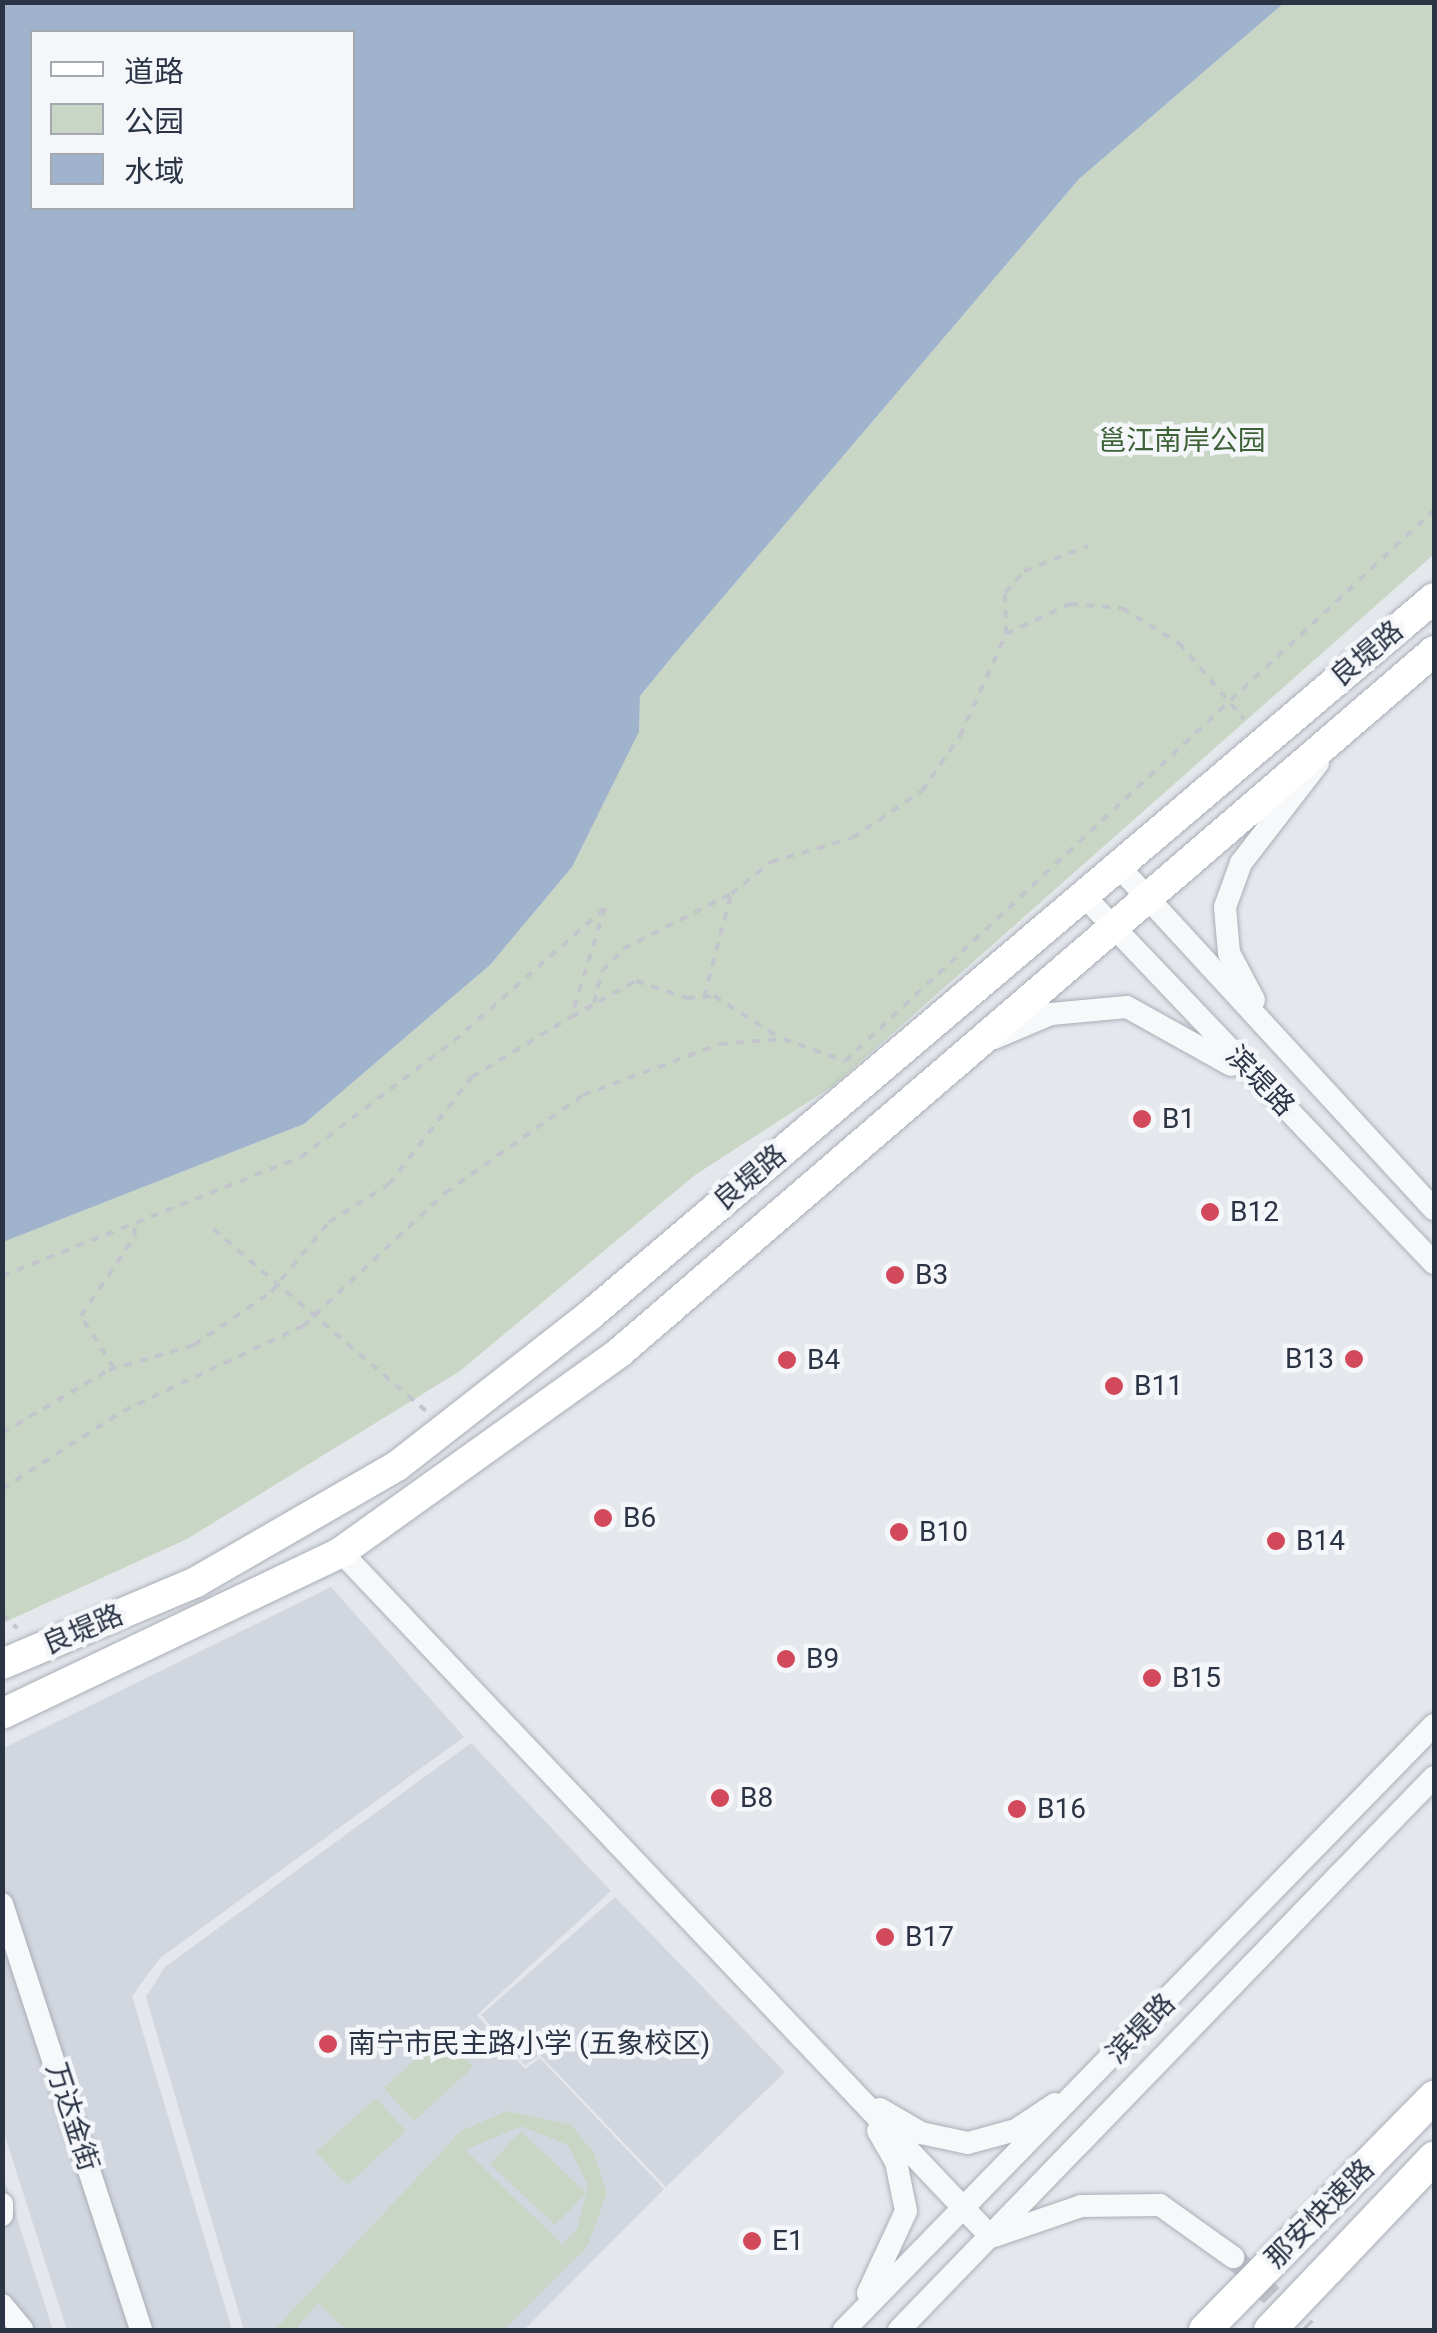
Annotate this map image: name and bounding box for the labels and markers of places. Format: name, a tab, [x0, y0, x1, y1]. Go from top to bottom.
place label: B1	[1162, 1102, 1195, 1136]
marker: B1	[1131, 1108, 1153, 1130]
place label: B12	[1230, 1195, 1279, 1229]
marker: B12	[1199, 1201, 1221, 1223]
place label: B3	[915, 1258, 948, 1292]
marker: B3	[884, 1264, 906, 1286]
place label: B13	[1285, 1342, 1334, 1376]
place label: B4	[807, 1343, 840, 1377]
marker: B13	[1343, 1348, 1365, 1370]
marker: B4	[776, 1349, 798, 1371]
place label: B11	[1134, 1369, 1183, 1403]
marker: B11	[1103, 1375, 1125, 1397]
place label: B6	[623, 1501, 656, 1535]
marker: B6	[592, 1507, 614, 1529]
place label: B10	[919, 1515, 968, 1549]
marker: B10	[888, 1521, 910, 1543]
place label: B14	[1296, 1524, 1345, 1558]
marker: B14	[1265, 1530, 1287, 1552]
place label: B9	[806, 1642, 839, 1676]
marker: B9	[775, 1648, 797, 1670]
place label: B15	[1172, 1661, 1221, 1695]
marker: B15	[1141, 1667, 1163, 1689]
place label: B8	[740, 1781, 773, 1815]
marker: B8	[709, 1787, 731, 1809]
place label: B16	[1037, 1792, 1086, 1826]
marker: B16	[1006, 1798, 1028, 1820]
place label: B17	[905, 1920, 954, 1954]
marker: B17	[874, 1926, 896, 1948]
place label: 南宁市民主路小学 (五象校区)	[348, 2027, 710, 2061]
marker: 南宁市民主路小学 (五象校区)	[317, 2033, 339, 2055]
place label: E1	[772, 2224, 804, 2258]
marker: E1	[741, 2230, 763, 2252]

